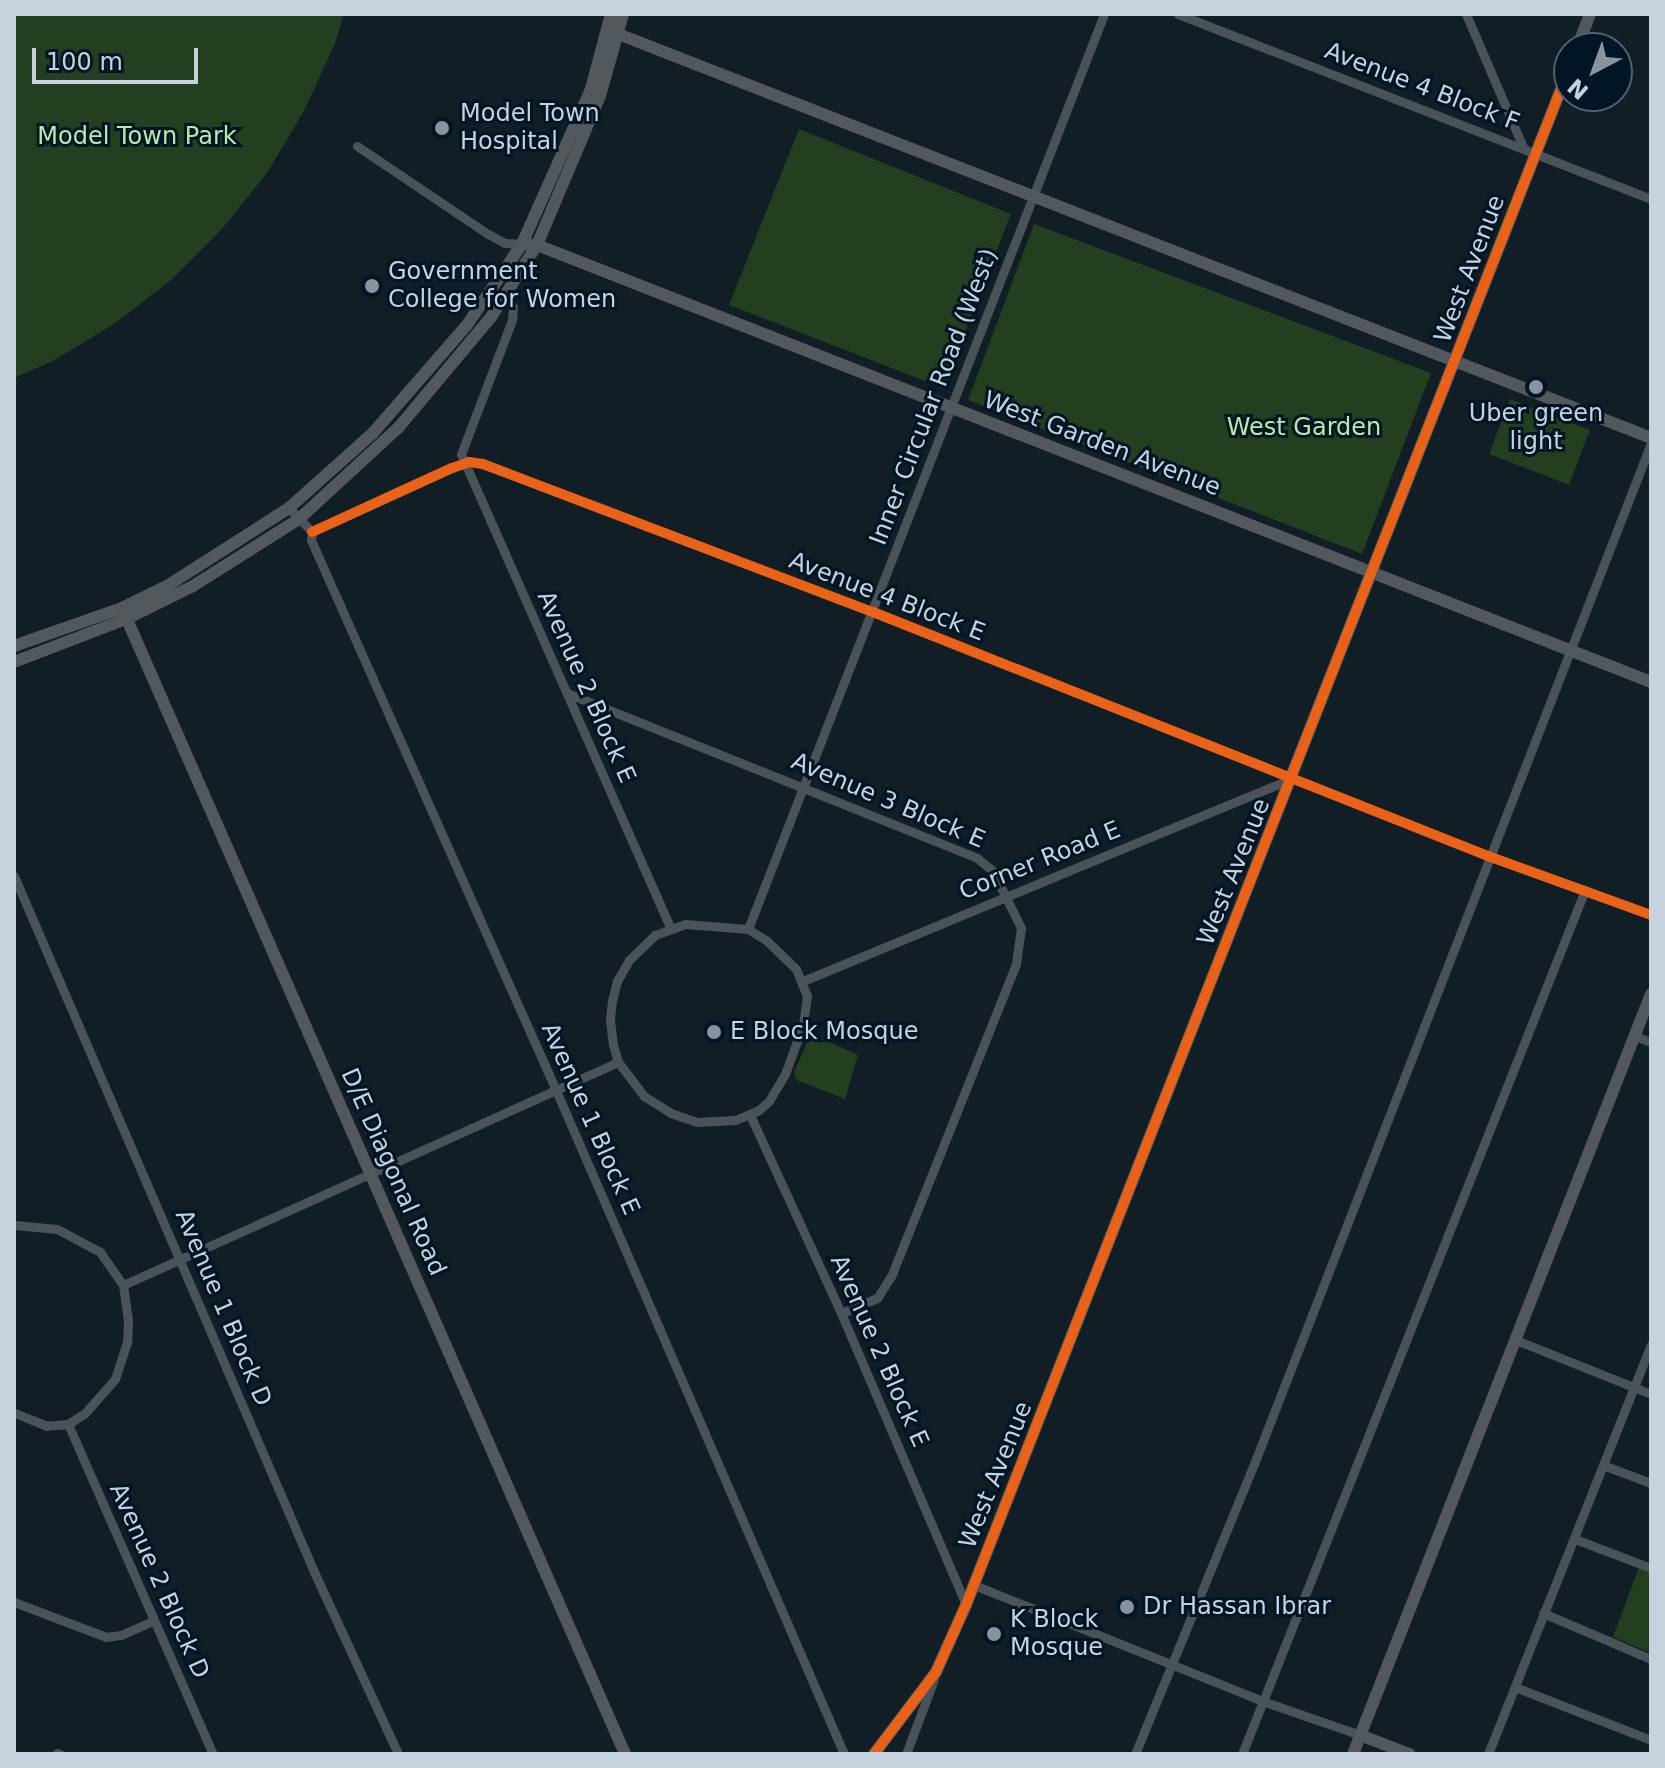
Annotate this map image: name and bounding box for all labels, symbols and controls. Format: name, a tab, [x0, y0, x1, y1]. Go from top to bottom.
scale bar	[36, 32, 202, 82]
north arrow	[1553, 32, 1633, 112]
street label: Avenue 4 Block F	[1321, 37, 1523, 137]
text: 100 m	[46, 48, 123, 76]
text: N	[1563, 74, 1593, 104]
place label: Model Town Hospital	[460, 100, 600, 156]
marker: Model Town Hospital	[431, 117, 453, 139]
park label: Model Town Park	[37, 123, 237, 151]
street label: West Avenue	[1429, 191, 1511, 347]
street label: Inner Circular Road (West)	[864, 245, 1004, 549]
place label: Government College for Women	[388, 258, 616, 314]
marker: Government College for Women	[363, 277, 381, 295]
marker: Uber green light	[1527, 378, 1545, 396]
street label: West Garden Avenue	[979, 386, 1225, 502]
place label: Uber green light	[1469, 400, 1603, 456]
park label: West Garden	[1227, 414, 1381, 442]
street label: Avenue 4 Block E	[785, 546, 989, 648]
street label: Avenue 2 Block E	[531, 586, 641, 788]
street label: Avenue 3 Block E	[787, 747, 989, 855]
street label: West Avenue	[1191, 794, 1277, 950]
street label: Corner Road E	[955, 816, 1125, 906]
street label: Avenue 1 Block E	[535, 1018, 645, 1220]
place label: E Block Mosque	[730, 1018, 918, 1046]
marker: E Block Mosque	[705, 1023, 723, 1041]
street label: D/E Diagonal Road	[334, 1064, 452, 1280]
street label: Avenue 1 Block D	[169, 1205, 277, 1411]
street label: Avenue 2 Block E	[824, 1250, 934, 1452]
street label: West Avenue	[953, 1397, 1039, 1553]
street label: Avenue 2 Block D	[103, 1479, 215, 1683]
place label: Dr Hassan Ibrar	[1143, 1593, 1331, 1621]
marker: Dr Hassan Ibrar	[1118, 1598, 1136, 1616]
place label: K Block Mosque	[1010, 1606, 1103, 1662]
marker: K Block Mosque	[985, 1625, 1003, 1643]

